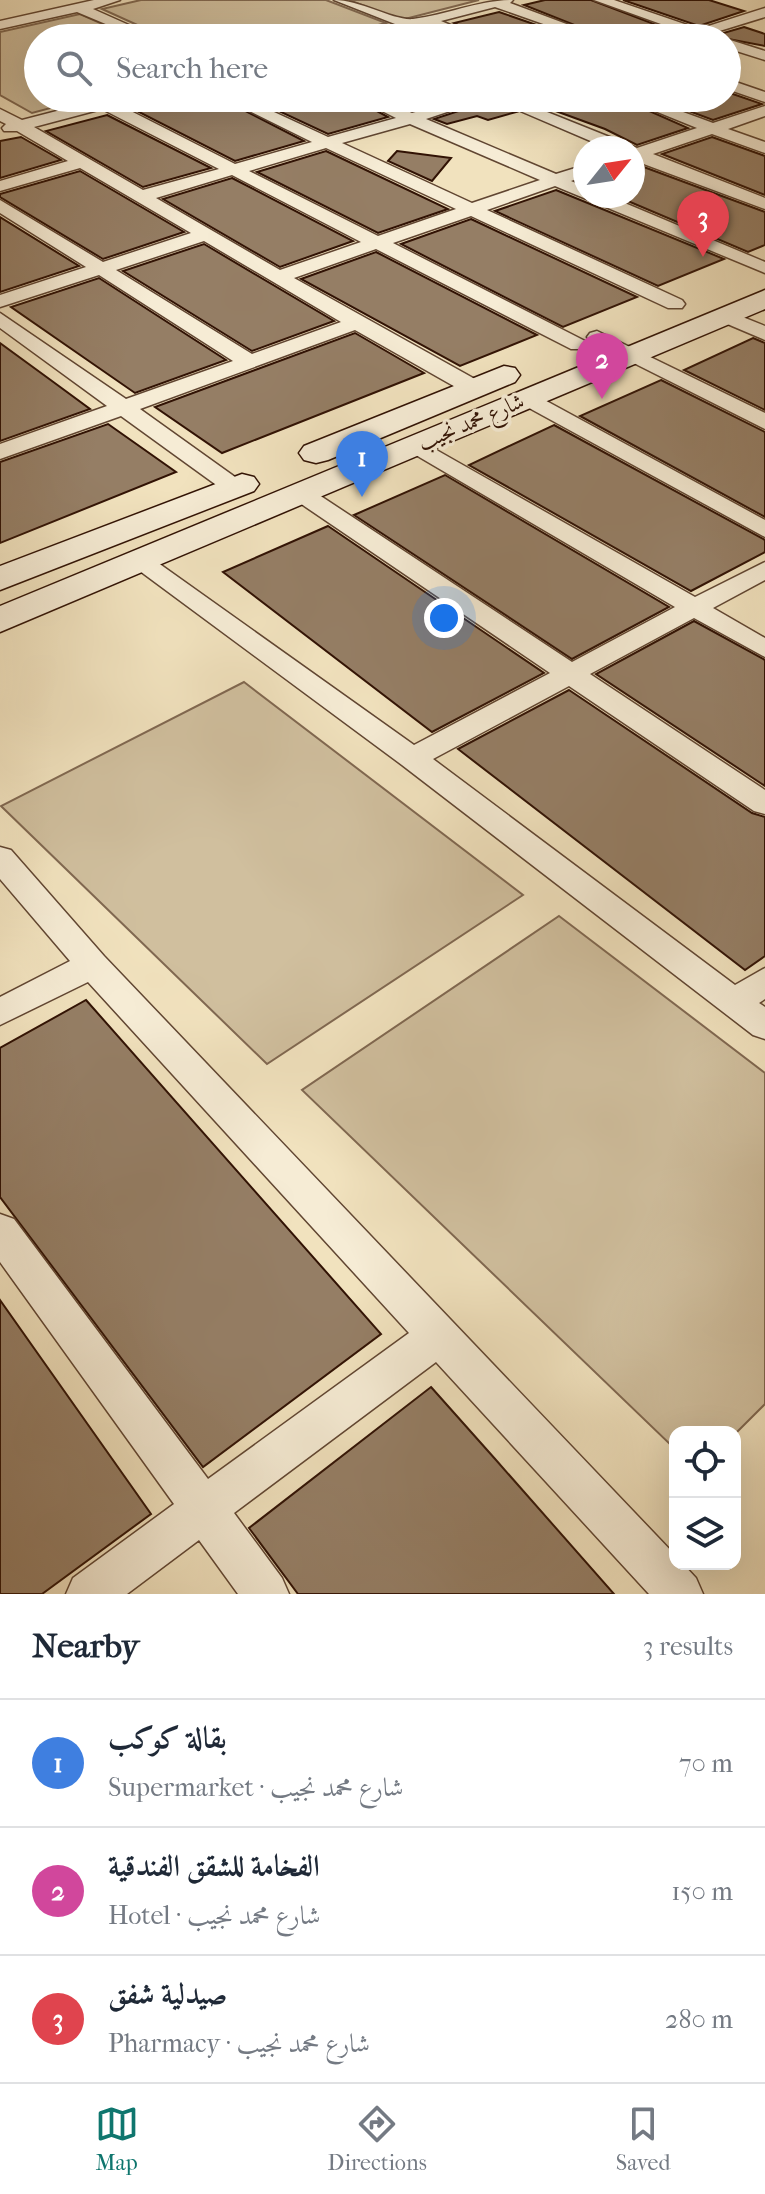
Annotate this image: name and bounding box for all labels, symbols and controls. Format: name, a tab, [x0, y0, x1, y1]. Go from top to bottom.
search box	[24, 24, 741, 112]
icon: search	[52, 46, 96, 90]
text: Search here	[116, 51, 268, 86]
north arrow	[573, 136, 645, 208]
pin: 3	[677, 191, 729, 257]
pin: 2	[576, 333, 628, 399]
street label: شارع محمد نجيب	[414, 388, 530, 461]
pin: 1	[336, 431, 388, 497]
your location	[424, 598, 464, 638]
map controls	[669, 1426, 741, 1570]
button: locate	[669, 1426, 741, 1498]
button: layers	[669, 1498, 741, 1570]
text: Nearby	[32, 1626, 139, 1666]
text: 3 results	[643, 1631, 733, 1662]
text: بقالة كوكب	[108, 1721, 227, 1756]
text: 1	[53, 1748, 63, 1779]
text: 70 m	[679, 1748, 733, 1779]
text: Supermarket · شارع محمد نجيب	[108, 1772, 404, 1803]
text: الفخامة للشقق الفندقية	[108, 1849, 320, 1884]
text: 2	[51, 1876, 65, 1907]
text: 150 m	[671, 1876, 733, 1907]
text: Hotel · شارع محمد نجيب	[108, 1900, 320, 1931]
text: صيدلية شفق	[108, 1977, 227, 2012]
text: 3	[53, 2004, 63, 2035]
text: 280 m	[665, 2004, 733, 2035]
text: Pharmacy · شارع محمد نجيب	[108, 2028, 370, 2059]
tab: Map	[95, 2102, 139, 2176]
tab: Directions	[328, 2102, 427, 2176]
tab: Saved	[616, 2102, 670, 2176]

